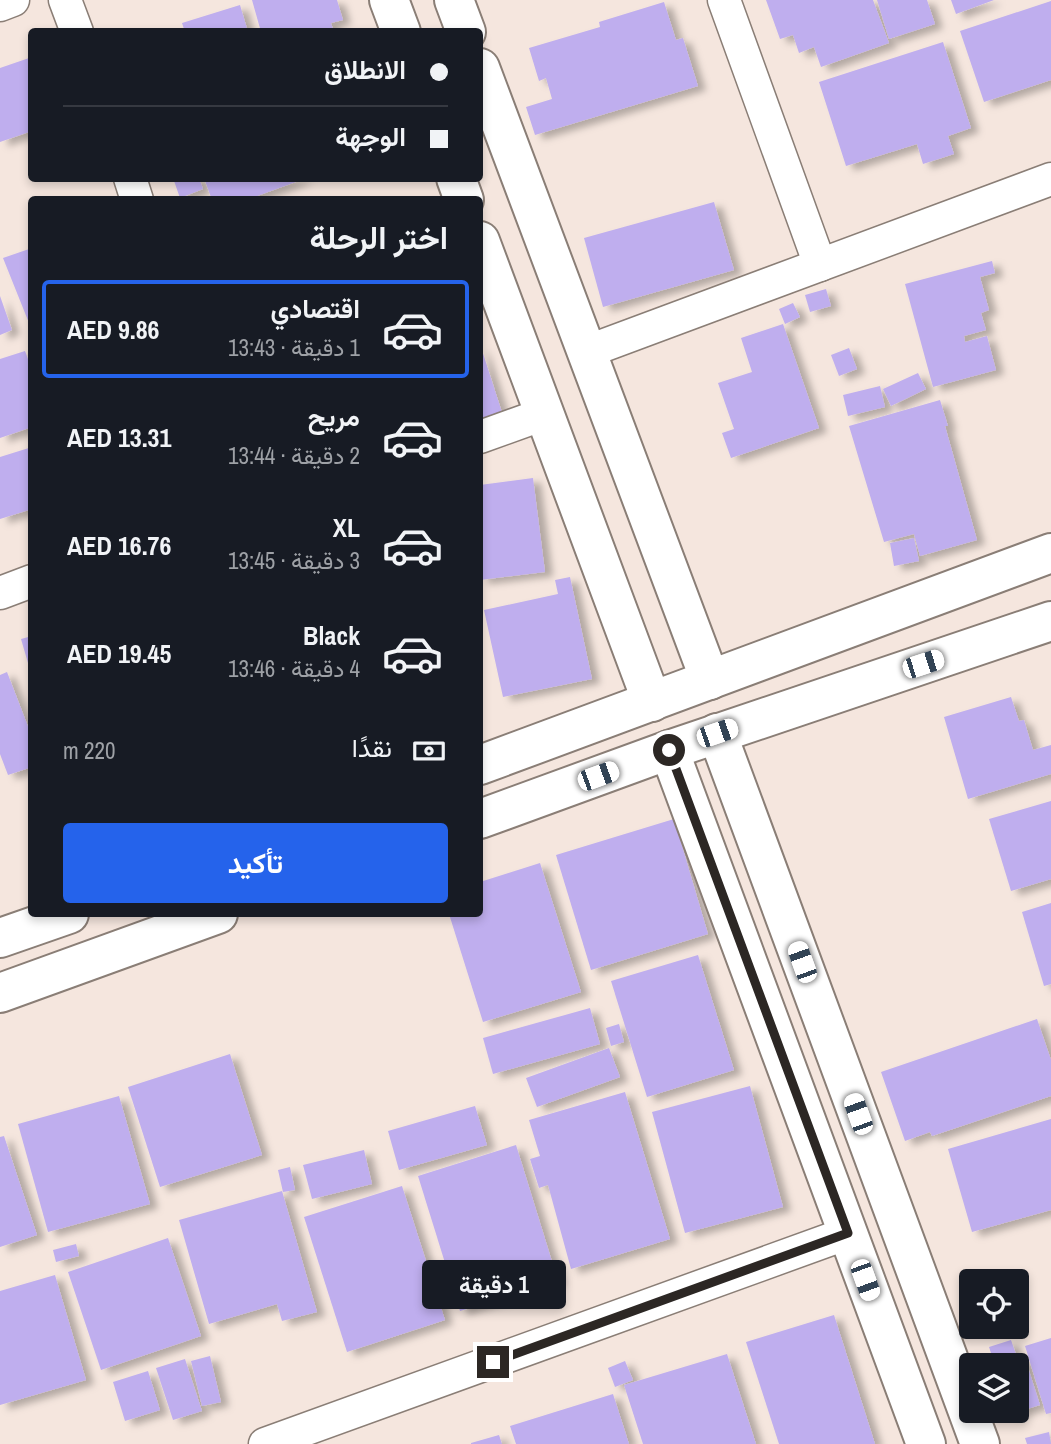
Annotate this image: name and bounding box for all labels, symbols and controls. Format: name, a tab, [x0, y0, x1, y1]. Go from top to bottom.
text: الانطلاق	[324, 52, 406, 87]
text: الوجهة	[335, 119, 406, 154]
text: اختر الرحلة	[309, 216, 448, 259]
text: اقتصادي	[271, 291, 360, 326]
icon: car	[381, 298, 444, 361]
text: AED 9.86	[67, 312, 159, 347]
text: 1 دقيقة · 13:43	[228, 332, 360, 363]
text: مريح	[308, 399, 360, 434]
icon: car	[381, 406, 444, 469]
text: AED 13.31	[67, 420, 171, 455]
text: 2 دقيقة · 13:44	[228, 440, 360, 471]
text: XL	[333, 510, 360, 545]
icon: car	[381, 514, 444, 577]
text: AED 16.76	[67, 528, 171, 563]
text: 3 دقيقة · 13:45	[228, 545, 360, 576]
text: Black	[303, 618, 360, 653]
icon: car	[381, 622, 444, 685]
text: AED 19.45	[67, 636, 171, 671]
car	[900, 648, 947, 680]
text: 4 دقيقة · 13:46	[228, 653, 360, 684]
car	[694, 716, 741, 750]
text: نقدًا	[352, 730, 392, 765]
icon: cash	[410, 732, 448, 770]
route start	[653, 734, 685, 766]
text: 220 m	[63, 735, 115, 766]
car	[575, 759, 622, 793]
button: تأكيد	[63, 823, 448, 903]
car	[785, 939, 820, 985]
car	[841, 1091, 876, 1137]
car	[848, 1257, 883, 1303]
callout: 1 دقيقة	[421, 1260, 565, 1310]
text: 1 دقيقة	[459, 1269, 529, 1300]
map controls	[959, 1269, 1029, 1423]
button: locate	[959, 1269, 1029, 1339]
route end	[477, 1346, 509, 1378]
button: layers	[959, 1353, 1029, 1423]

